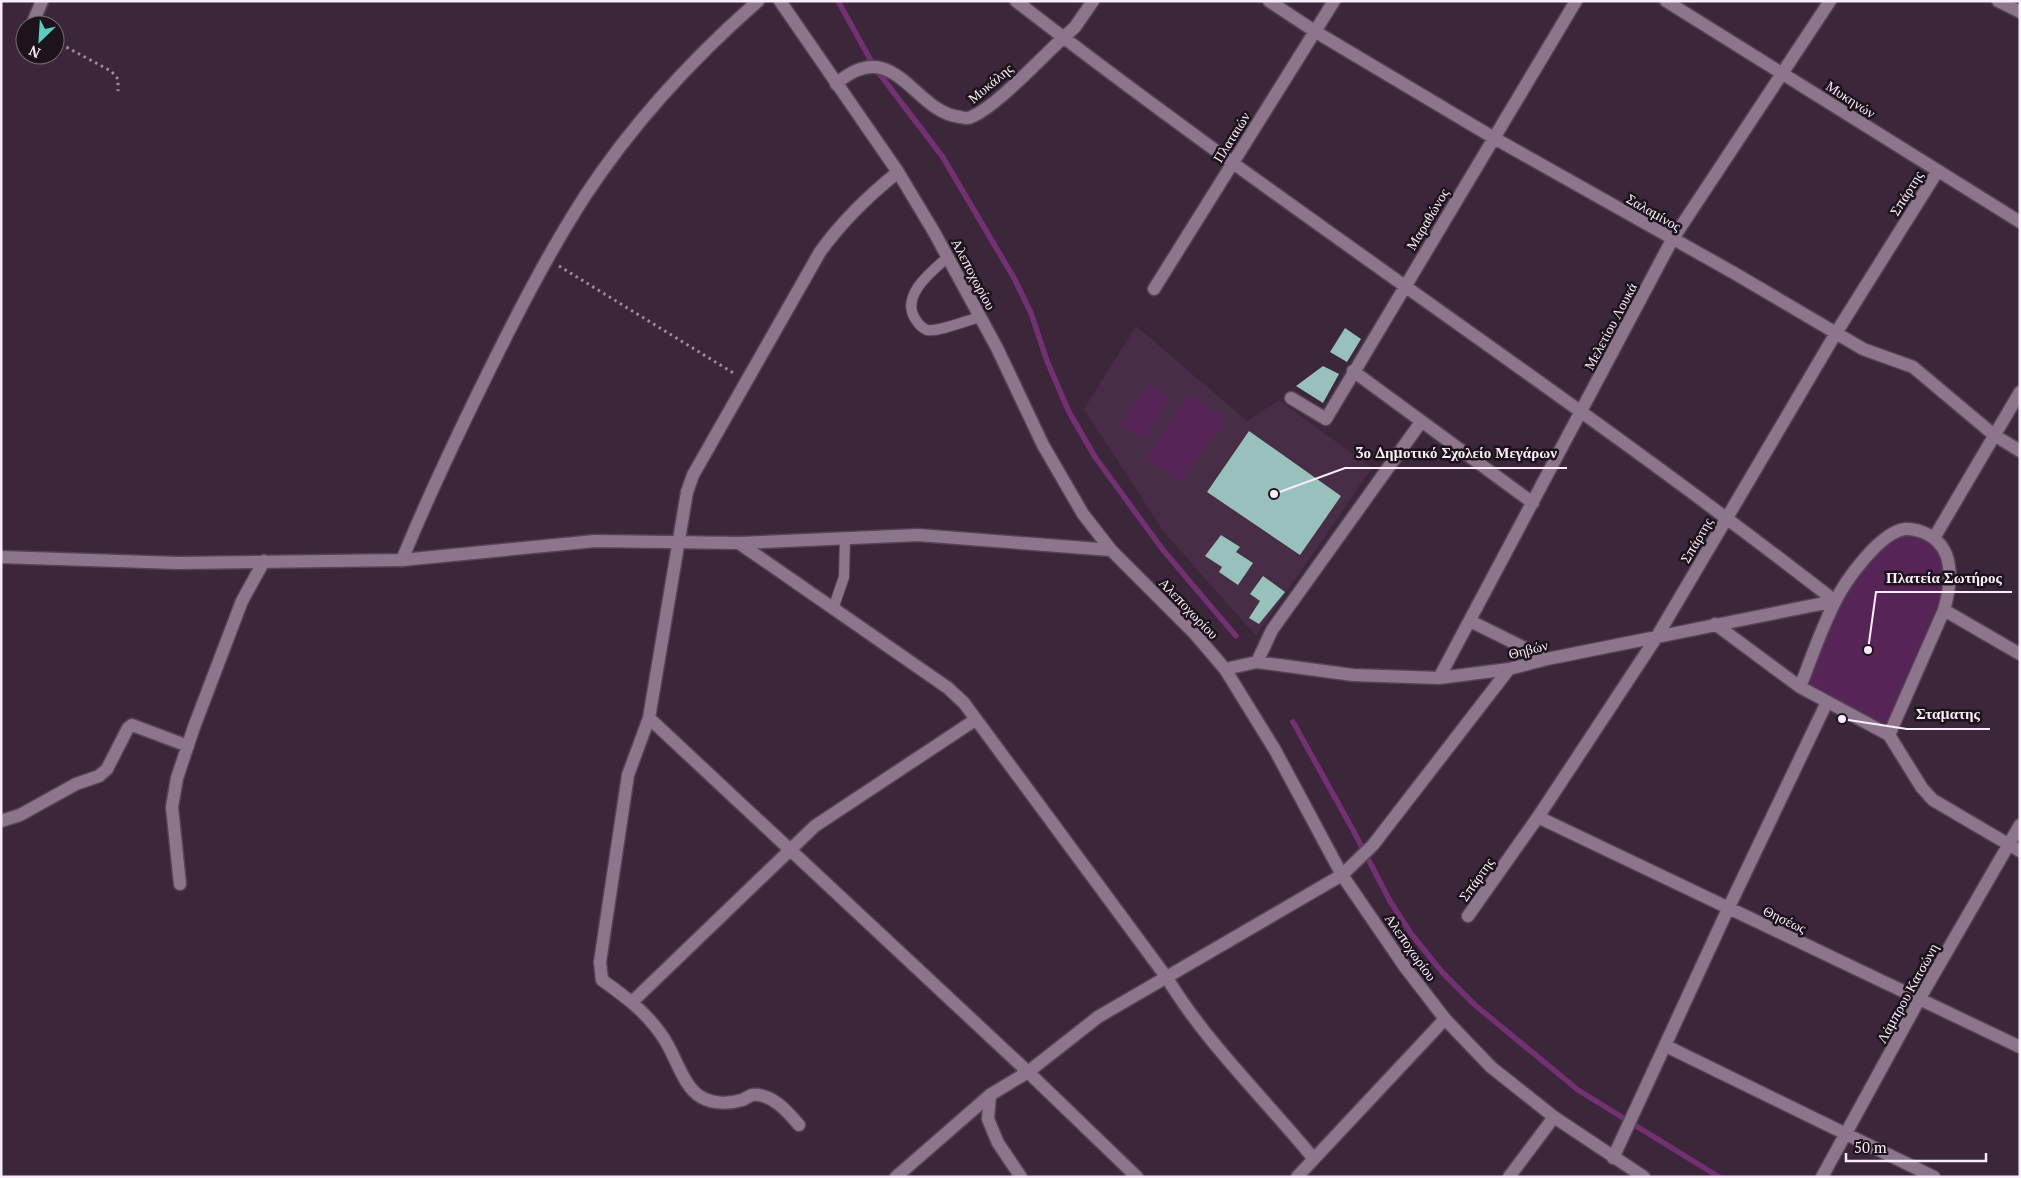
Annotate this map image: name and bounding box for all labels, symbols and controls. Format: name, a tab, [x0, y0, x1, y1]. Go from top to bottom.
north arrow	[15, 15, 65, 65]
text: N	[25, 41, 43, 63]
street label: Μυκάλης	[964, 58, 1017, 107]
street label: Μυκηνών	[1822, 76, 1880, 122]
street label: Πλαταιών	[1208, 108, 1254, 166]
street label: Σπάρτης	[1885, 167, 1927, 219]
street label: Μαραθώνος	[1401, 184, 1453, 253]
street label: Σαλαμίνος	[1623, 189, 1685, 236]
street label: Αλεποχωρίου	[947, 235, 1001, 313]
street label: Μελετίου Λουκά	[1579, 279, 1641, 373]
callout: 3ο Δημοτικό Σχολείο Μεγάρων	[1345, 438, 1567, 468]
text: 3ο Δημοτικό Σχολείο Μεγάρων	[1355, 442, 1557, 462]
street label: Σπάρτης	[1675, 513, 1717, 566]
callout: Πλατεία Σωτήρος	[1876, 562, 2012, 592]
text: Πλατεία Σωτήρος	[1886, 567, 2003, 587]
street label: Αλεποχωρίου	[1155, 573, 1223, 643]
street label: Θηβών	[1506, 635, 1550, 663]
callout: Σταματης	[1907, 699, 1990, 729]
text: Σταματης	[1916, 703, 1981, 723]
street label: Σπάρτης	[1454, 853, 1498, 905]
street label: Θησέως	[1760, 901, 1810, 937]
street label: Αλεποχωρίου	[1381, 910, 1441, 985]
street label: Λάμπρου Κατσώνη	[1872, 940, 1942, 1046]
scale bar	[1846, 1130, 1986, 1162]
text: 50 m	[1854, 1137, 1887, 1157]

